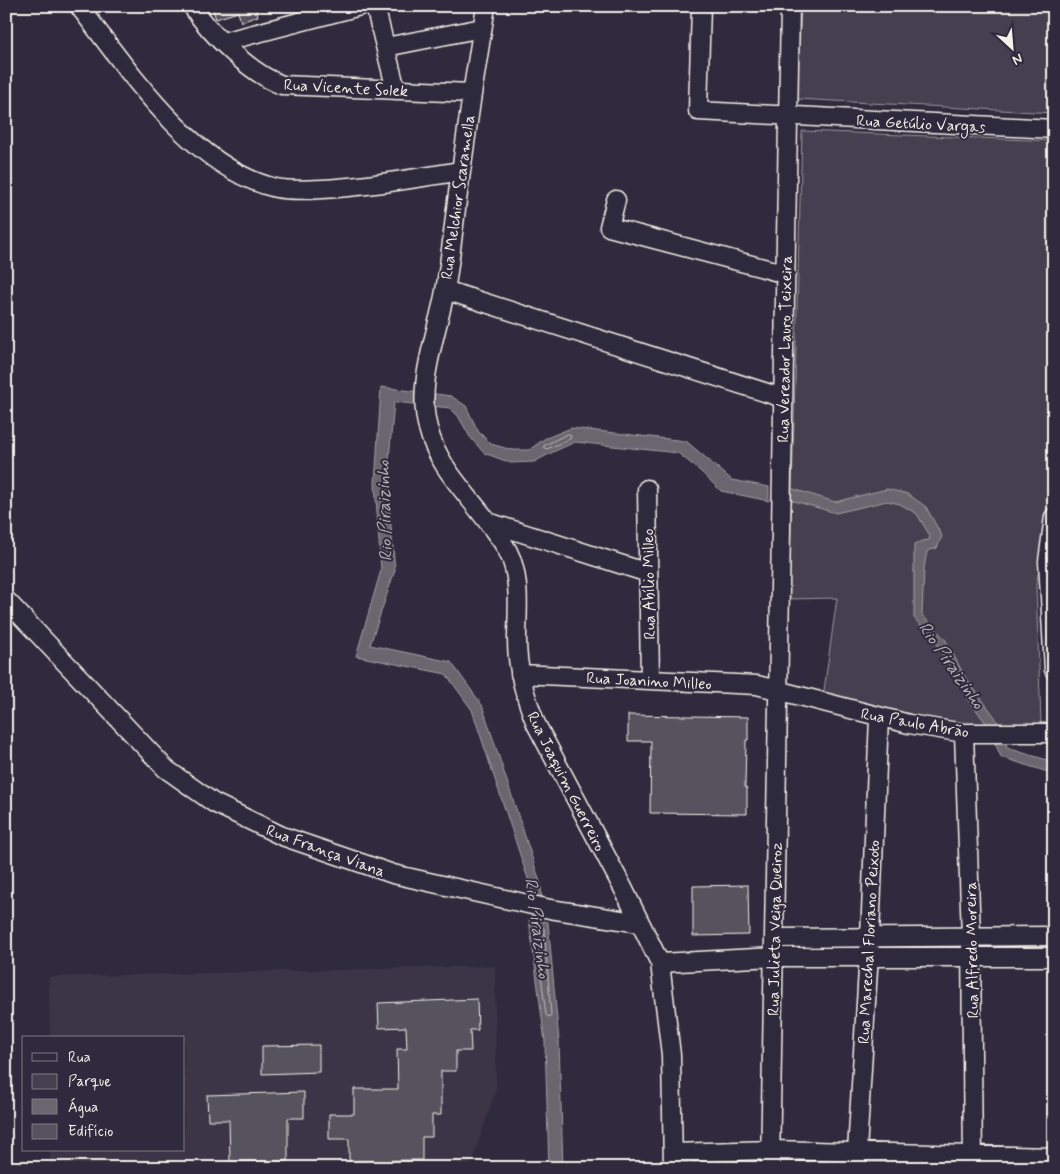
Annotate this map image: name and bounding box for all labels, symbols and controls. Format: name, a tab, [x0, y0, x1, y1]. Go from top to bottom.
north arrow	[988, 22, 1038, 72]
text: N	[1009, 49, 1025, 69]
street label: Rua Vicente Solek	[283, 75, 409, 102]
street label: Rua Getúlio Vargas	[856, 111, 986, 139]
street label: Rua Melchior Scaramella	[437, 113, 480, 281]
street label: Rua Vereador Lauro Teixeira	[773, 255, 798, 443]
water label: Rio Piraizinho	[371, 460, 399, 562]
street label: Rua Abílio Milleo	[638, 528, 661, 640]
water label: Rio Piraizinho	[912, 617, 990, 714]
street label: Rua Joanino Milleo	[586, 668, 712, 695]
street label: Rua Paulo Abrão	[859, 704, 971, 743]
street label: Rua Joaquim Guerreiro	[521, 708, 610, 855]
street label: Rua França Viana	[263, 820, 388, 883]
street label: Rua Marechal Floriano Peixoto	[854, 839, 885, 1045]
street label: Rua Julieta Veiga Queiroz	[763, 842, 788, 1016]
water label: Rio Piraizinho	[518, 876, 556, 980]
street label: Rua Alfredo Moreira	[961, 881, 984, 1019]
legend	[22, 1036, 185, 1152]
text: Rua	[68, 1048, 91, 1068]
text: Parque	[68, 1072, 111, 1092]
text: Água	[68, 1097, 98, 1118]
text: Edifício	[68, 1122, 113, 1142]

